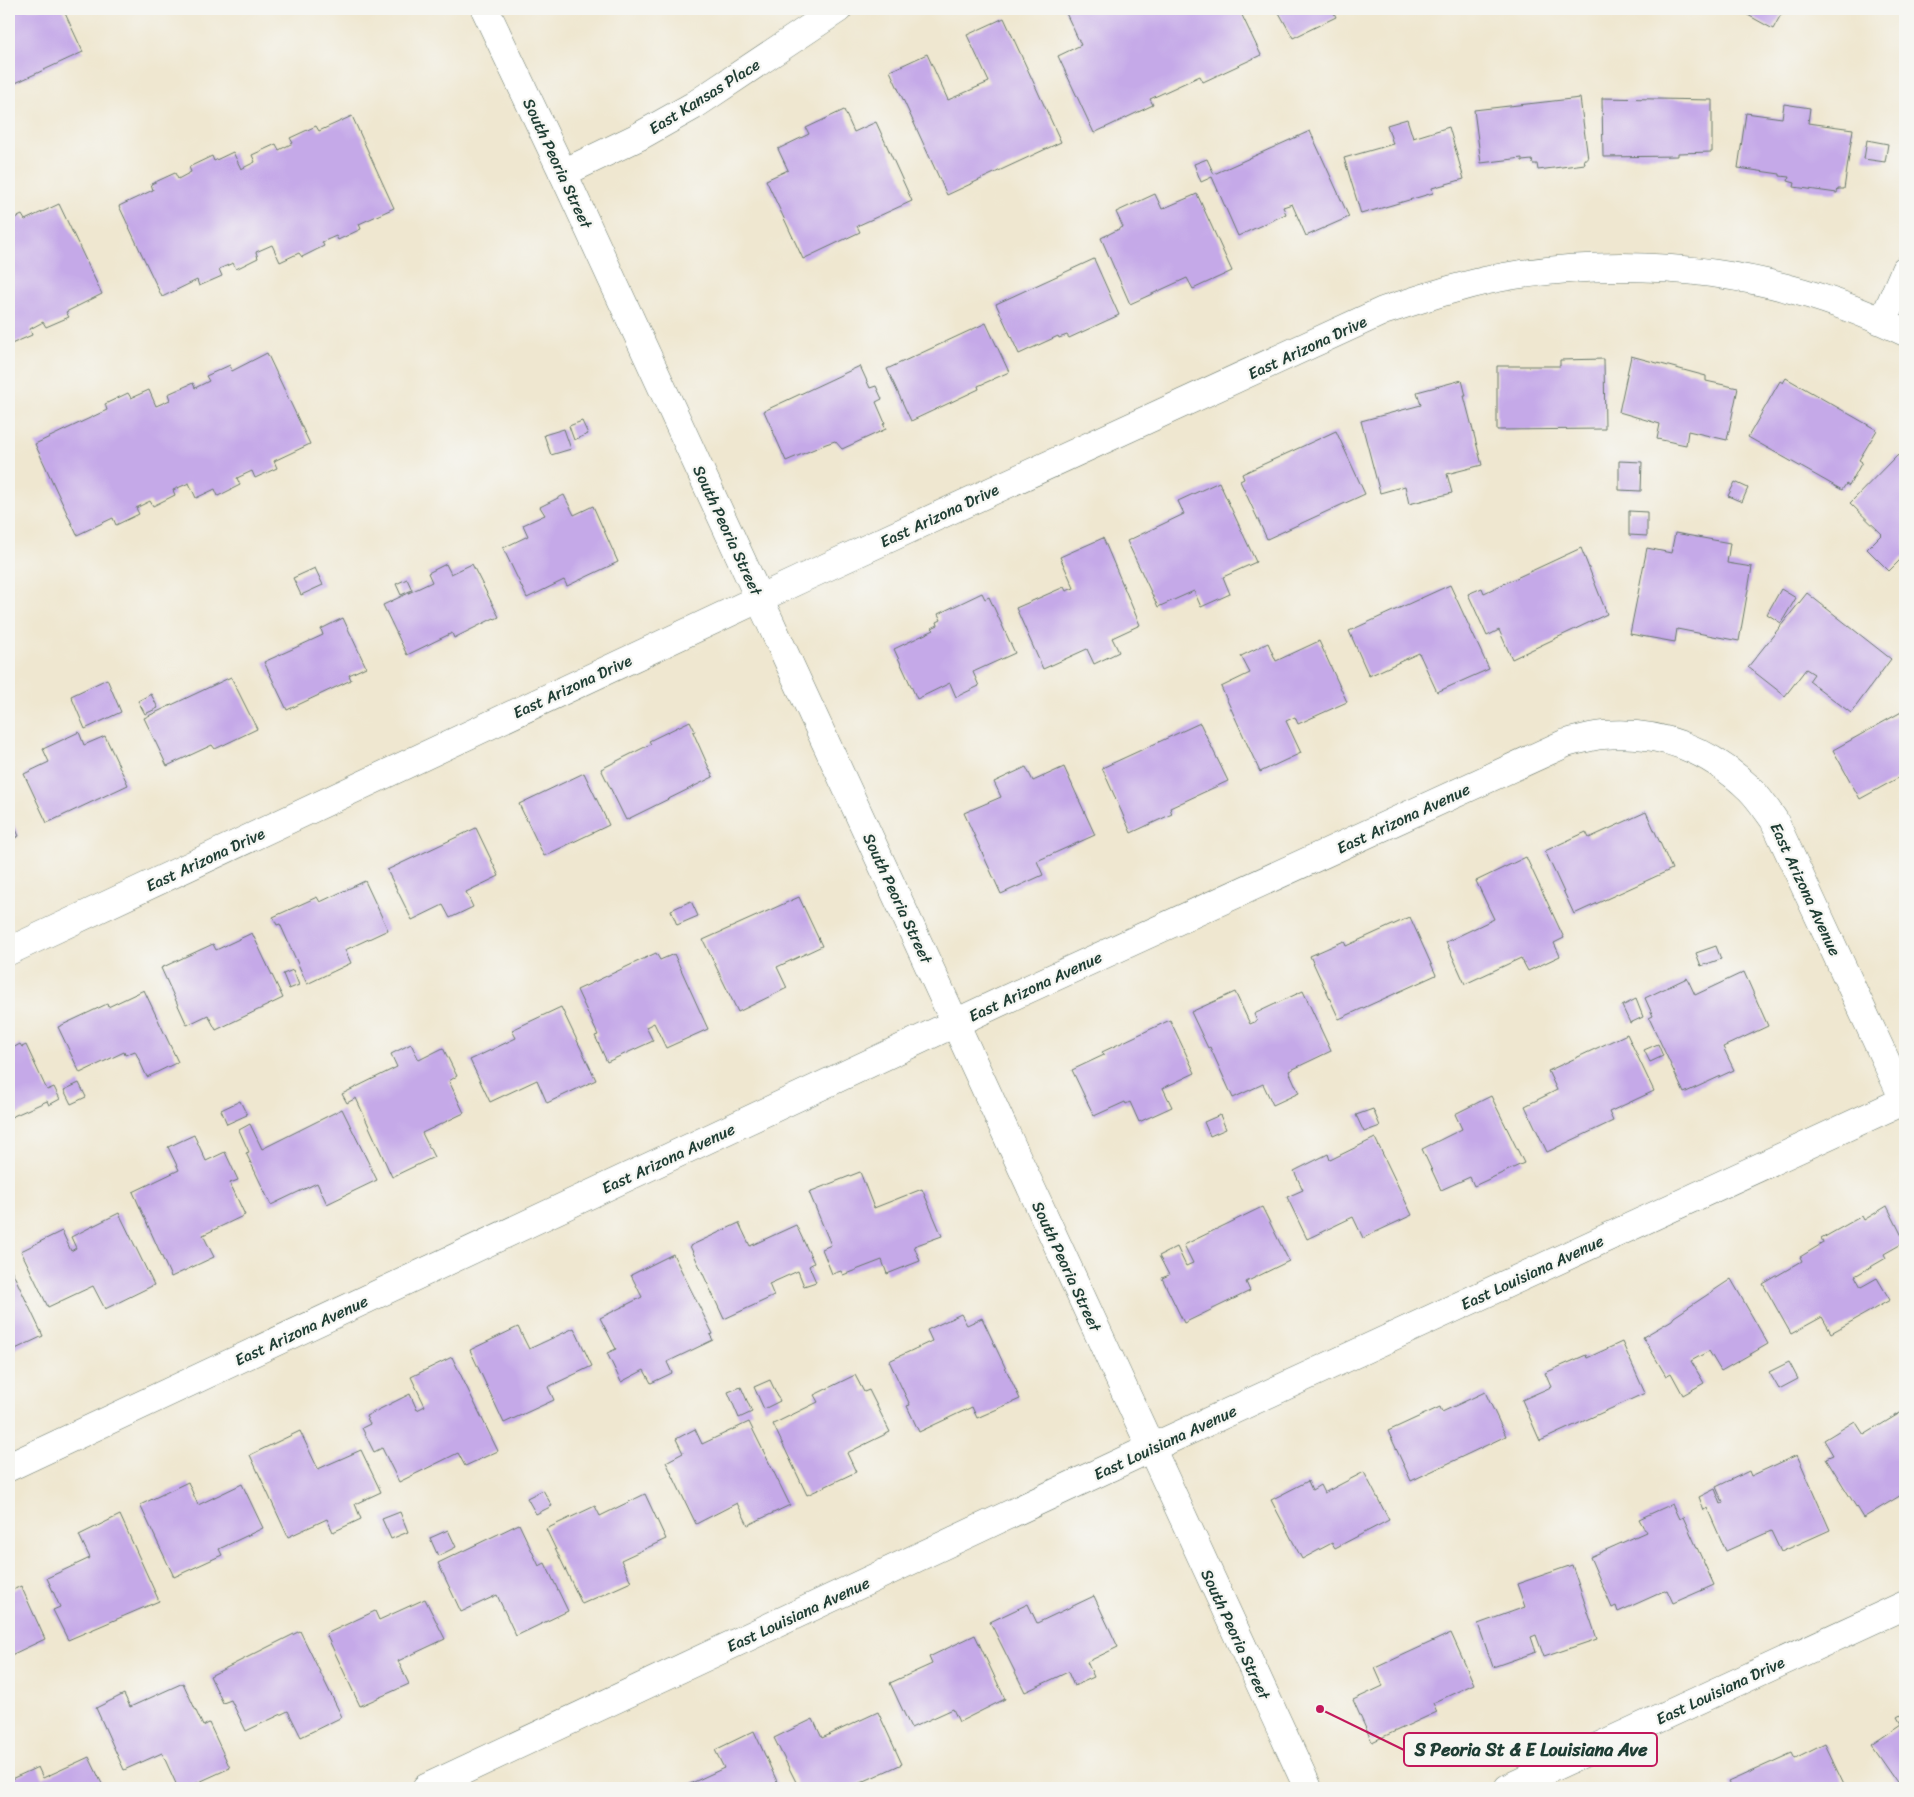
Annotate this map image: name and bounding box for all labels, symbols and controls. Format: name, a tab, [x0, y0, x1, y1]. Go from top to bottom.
street label: East Kansas Place	[643, 50, 766, 142]
street label: South Peoria Street	[515, 93, 601, 234]
street label: East Arizona Drive	[1243, 307, 1372, 388]
street label: South Peoria Street	[685, 460, 771, 601]
street label: East Arizona Drive	[875, 475, 1004, 556]
street label: East Arizona Drive	[508, 646, 637, 727]
street label: East Arizona Avenue	[1331, 775, 1475, 862]
street label: East Arizona Avenue	[1762, 817, 1849, 961]
street label: East Arizona Drive	[141, 819, 270, 900]
street label: South Peoria Street	[855, 828, 941, 969]
street label: East Arizona Avenue	[963, 943, 1107, 1030]
street label: East Arizona Avenue	[596, 1115, 740, 1202]
street label: South Peoria Street	[1024, 1196, 1110, 1337]
street label: East Louisiana Avenue	[1456, 1226, 1609, 1318]
street label: East Arizona Avenue	[229, 1287, 373, 1374]
street label: East Louisiana Avenue	[1089, 1396, 1242, 1488]
street label: South Peoria Street	[1193, 1564, 1279, 1705]
street label: East Louisiana Avenue	[722, 1568, 875, 1660]
street label: East Louisiana Drive	[1651, 1648, 1790, 1733]
callout: S Peoria St & E Louisiana Ave	[1404, 1733, 1657, 1766]
text: S Peoria St & E Louisiana Ave	[1414, 1734, 1648, 1766]

